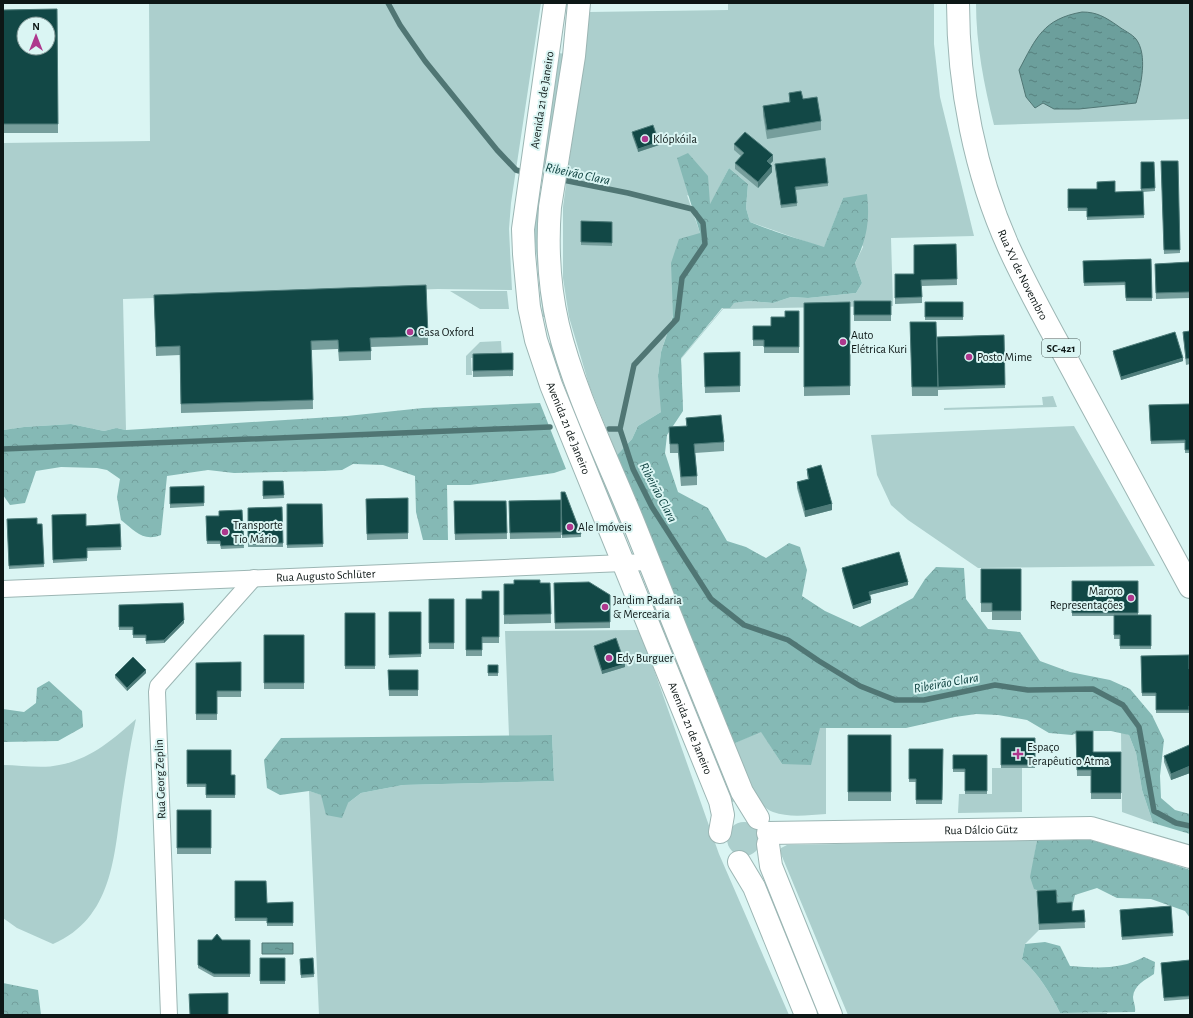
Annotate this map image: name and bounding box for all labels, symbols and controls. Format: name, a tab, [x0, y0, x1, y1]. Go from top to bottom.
north arrow	[16, 16, 56, 56]
text: N	[32, 21, 40, 32]
street label: Avenida 21 de Janeiro	[528, 50, 556, 150]
place label: Klópkóila	[653, 133, 698, 145]
marker: Klópkóila	[640, 134, 650, 144]
water label: Ribeirão Clara	[544, 161, 611, 188]
street label: Rua XV de Novembro	[996, 228, 1050, 322]
place label: Casa Oxford	[418, 326, 474, 338]
marker: Casa Oxford	[405, 327, 415, 337]
place label: Auto Elétrica Kuri	[851, 329, 907, 355]
marker: Auto Elétrica Kuri	[838, 337, 848, 347]
road number: SC-421	[1042, 339, 1080, 357]
place label: Posto Mime	[977, 351, 1032, 363]
marker: Posto Mime	[964, 352, 974, 362]
street label: Avenida 21 de Janeiro	[544, 380, 593, 476]
water label: Ribeirão Clara	[637, 461, 679, 525]
place label: Transporte Tio Mário	[233, 519, 283, 545]
place label: Ale Imóveis	[578, 521, 632, 533]
marker: Ale Imóveis	[565, 522, 575, 532]
marker: Transporte Tio Mário	[220, 527, 230, 537]
street label: Rua Augusto Schlüter	[276, 567, 376, 584]
place label: Maroro Representações	[1050, 585, 1123, 611]
marker: Maroro Representações	[1126, 593, 1136, 603]
place label: Jardim Padaria & Mercearia	[613, 594, 682, 620]
marker: Jardim Padaria & Mercearia	[600, 602, 610, 612]
place label: Edy Burguer	[617, 652, 674, 665]
marker: Edy Burguer	[604, 653, 614, 663]
water label: Ribeirão Clara	[913, 671, 980, 696]
street label: Avenida 21 de Janeiro	[666, 680, 715, 776]
street label: Rua Georg Zeplin	[153, 739, 167, 819]
place label: Espaço Terapêutico Atma	[1027, 741, 1110, 767]
marker: Espaço Terapêutico Atma	[1012, 748, 1024, 760]
street label: Rua Dálcio Gütz	[944, 823, 1018, 836]

